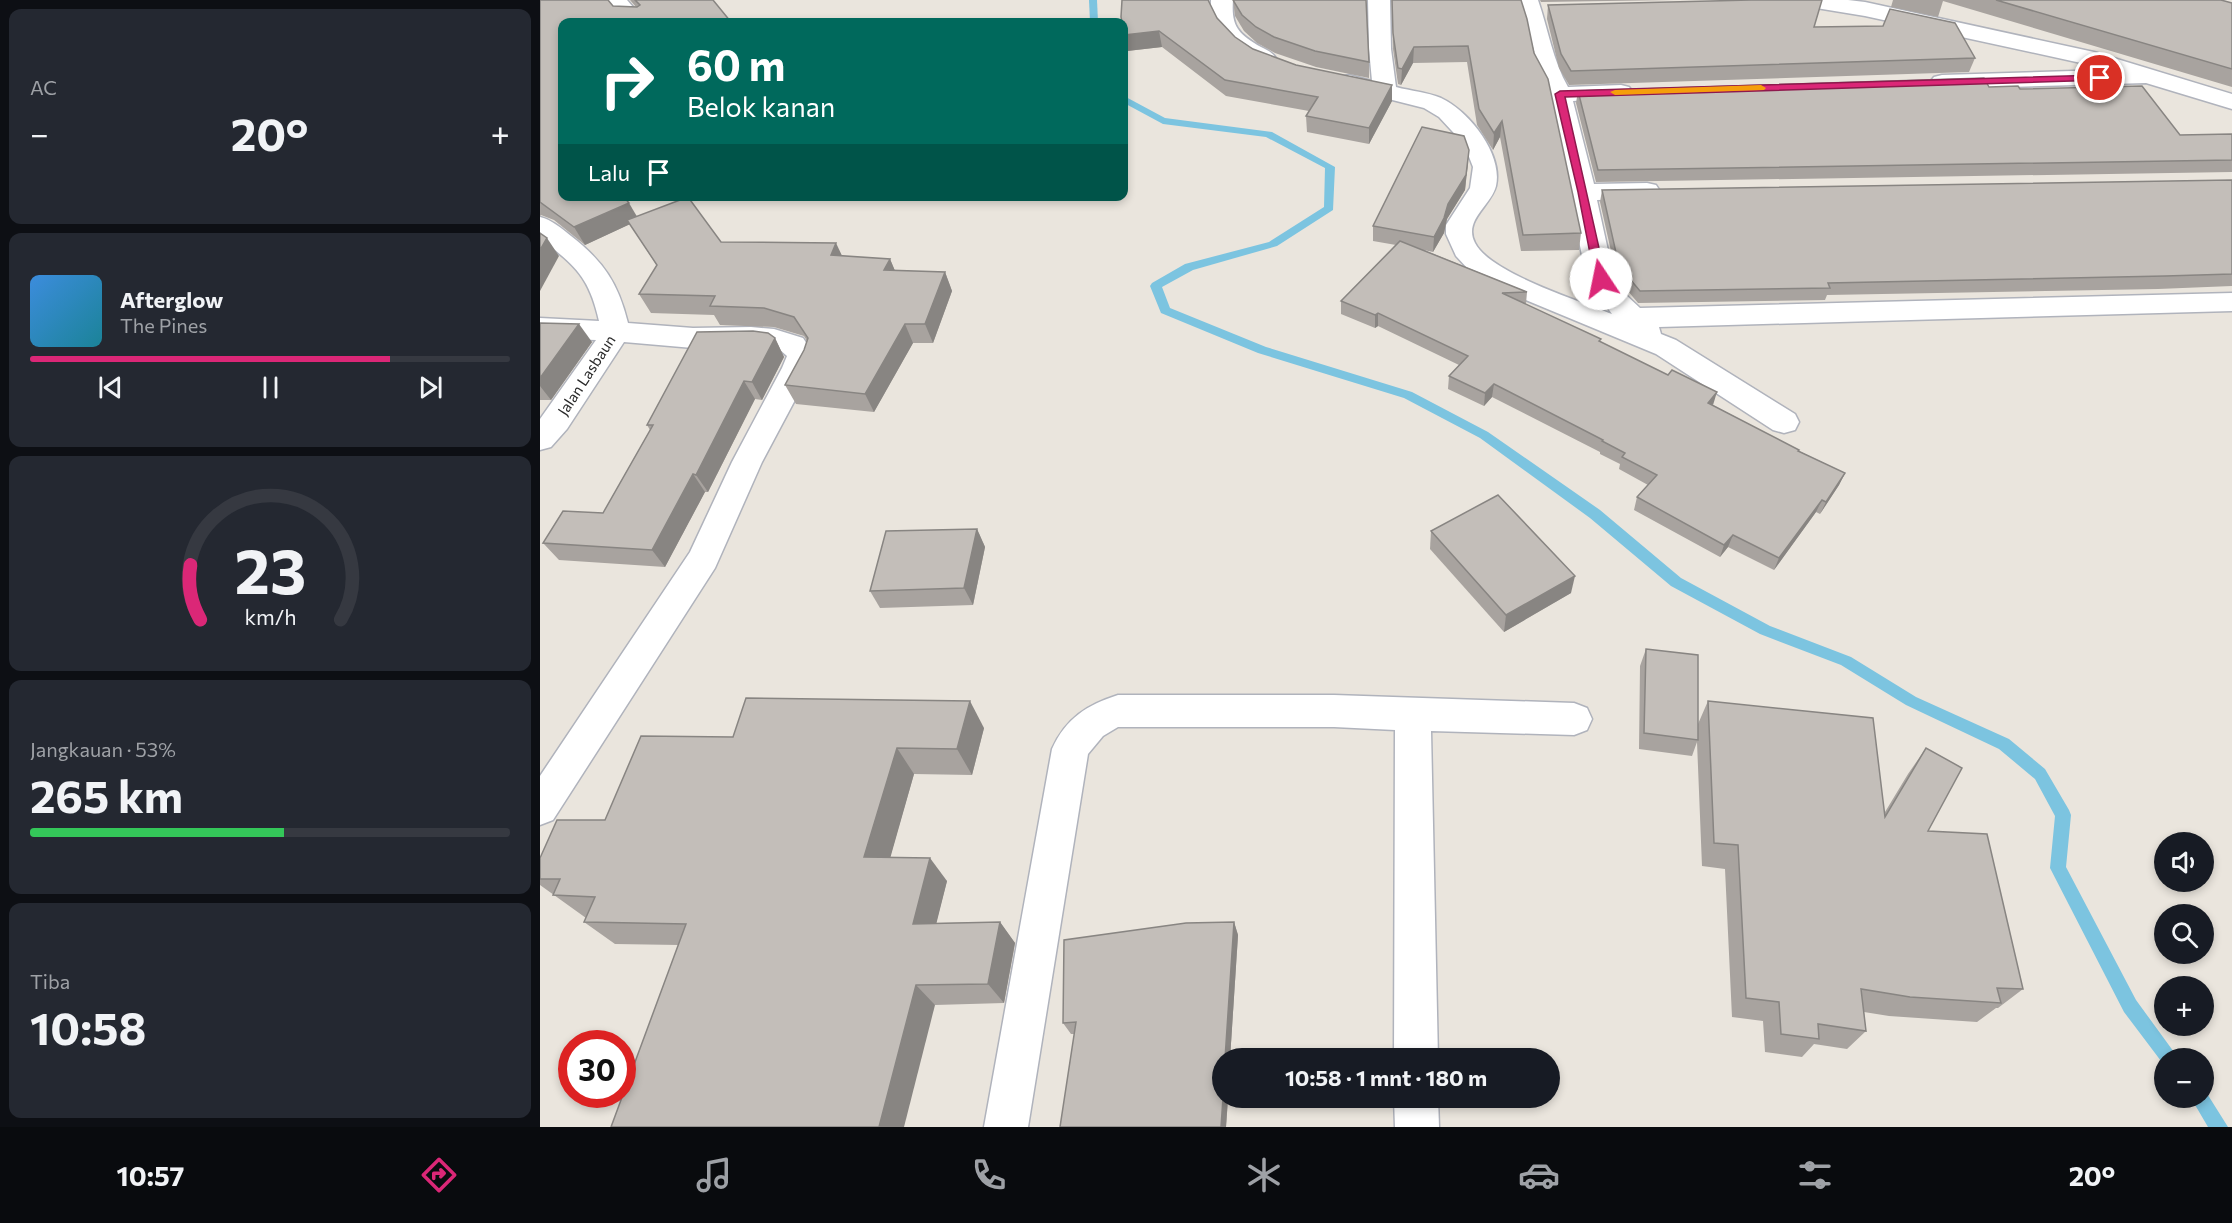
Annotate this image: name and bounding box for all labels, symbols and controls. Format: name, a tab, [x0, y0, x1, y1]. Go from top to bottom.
text: 60 m	[687, 38, 786, 90]
icon: right	[588, 42, 666, 120]
pin	[2074, 52, 2125, 103]
icon: arrive	[2083, 61, 2116, 94]
text: AC	[30, 75, 57, 99]
text: Belok kanan	[687, 90, 835, 123]
text: 20°	[231, 105, 309, 160]
text: −	[30, 112, 49, 153]
text: +	[491, 112, 510, 153]
icon: arrive	[642, 156, 675, 189]
text: Lalu	[588, 159, 630, 186]
position arrow	[1569, 247, 1633, 311]
text: Afterglow	[120, 286, 223, 313]
text: The Pines	[120, 313, 207, 337]
street label: Jalan Lasbaun	[553, 331, 619, 419]
icon: previous	[94, 371, 127, 404]
icon: pause	[254, 371, 287, 404]
icon: next	[414, 371, 447, 404]
text: 23	[234, 532, 306, 608]
text: km/h	[244, 604, 296, 630]
text: Jangkauan · 53%	[30, 737, 176, 761]
text: 265 km	[30, 767, 183, 822]
map controls	[2154, 832, 2214, 1108]
button: sound	[2154, 832, 2214, 892]
button: search	[2154, 904, 2214, 964]
text: Tiba	[30, 969, 70, 993]
button: +	[2154, 976, 2214, 1036]
text: 10:58	[30, 999, 146, 1054]
speed limit sign: 30	[558, 1030, 636, 1108]
button: −	[2154, 1048, 2214, 1108]
text: 10:58 · 1 mnt · 180 m	[1285, 1064, 1487, 1091]
icon: directions	[418, 1154, 460, 1196]
icon: music	[693, 1154, 735, 1196]
icon: phone	[968, 1154, 1010, 1196]
icon: climate	[1243, 1154, 1285, 1196]
icon: car	[1518, 1154, 1560, 1196]
icon: filters	[1794, 1154, 1836, 1196]
text: 10:57	[117, 1159, 184, 1192]
text: 20°	[2069, 1159, 2115, 1192]

